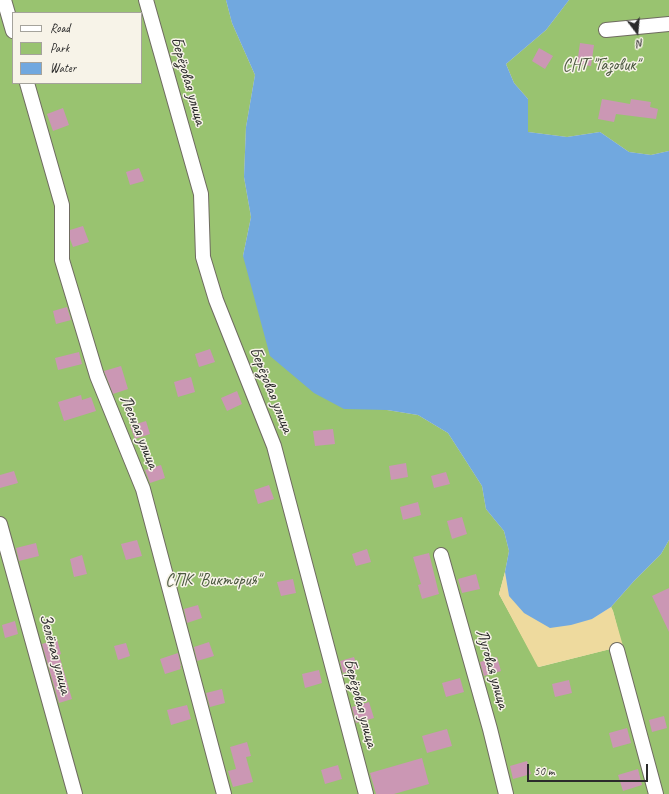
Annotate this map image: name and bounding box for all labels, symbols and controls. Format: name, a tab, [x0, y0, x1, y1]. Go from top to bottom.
legend	[12, 12, 142, 84]
north arrow	[617, 12, 657, 52]
text: Road	[50, 20, 70, 36]
street label: Берёзовая улица	[166, 34, 210, 128]
text: N	[635, 36, 646, 51]
text: Park	[50, 40, 69, 56]
park label: СНТ "Газовик"	[562, 56, 640, 76]
text: Water	[50, 60, 76, 76]
street label: Берёзовая улица	[244, 344, 298, 436]
street label: Лесная улица	[115, 392, 163, 472]
park label: СПК "Виктория"	[165, 571, 261, 591]
street label: Зелёная улица	[34, 611, 76, 697]
street label: Луговая улица	[471, 627, 513, 711]
street label: Берёзовая улица	[338, 656, 382, 750]
scale bar	[529, 756, 650, 782]
text: 50 m	[534, 763, 554, 779]

